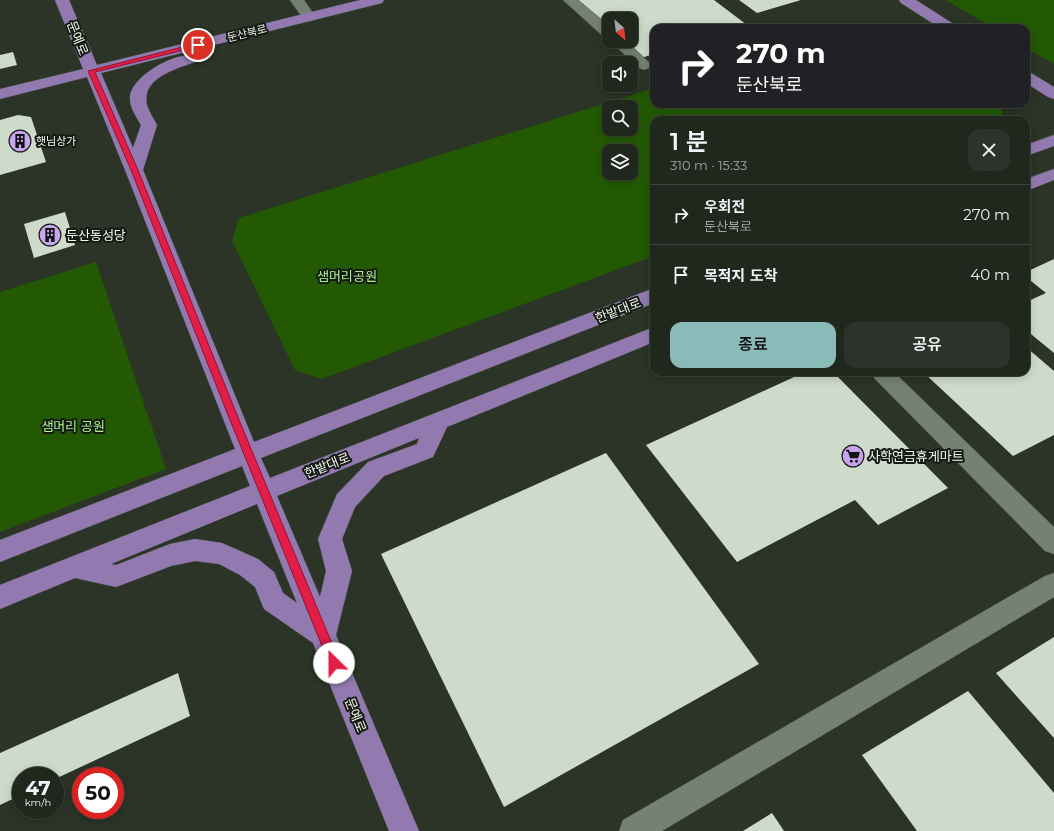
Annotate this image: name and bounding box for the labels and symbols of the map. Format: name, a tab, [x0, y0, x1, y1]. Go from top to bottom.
north arrow	[602, 12, 638, 48]
street label: 문예로	[64, 18, 92, 58]
street label: 둔산북로	[226, 21, 268, 45]
pin	[181, 28, 215, 62]
building icon: 햇님상가	[7, 128, 33, 154]
place label: 햇님상가	[36, 134, 76, 148]
building icon: 둔산동성당	[37, 222, 63, 248]
place label: 둔산동성당	[66, 227, 126, 243]
park label: 샘머리공원	[317, 268, 377, 284]
street label: 한밭대로	[593, 294, 643, 326]
park label: 샘머리 공원	[41, 418, 105, 434]
supermarket icon: 사학연금휴게마트	[840, 443, 866, 469]
place label: 사학연금휴게마트	[868, 448, 964, 464]
street label: 한밭대로	[302, 449, 352, 481]
position arrow	[313, 642, 355, 684]
street label: 문예로	[342, 695, 370, 735]
speed limit sign: 50	[72, 767, 124, 819]

